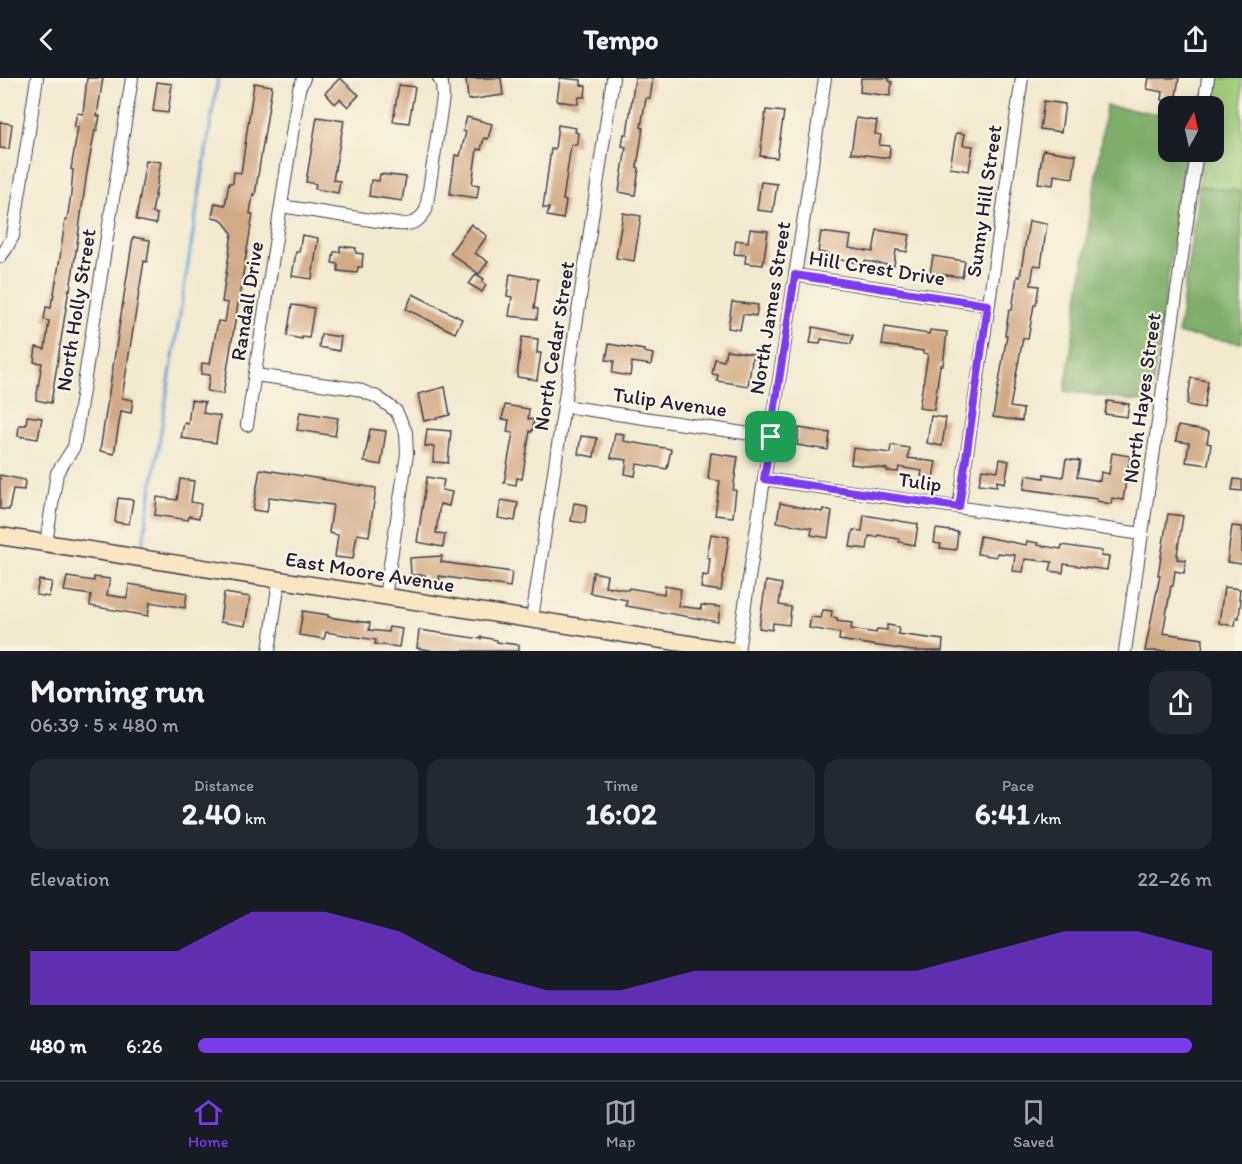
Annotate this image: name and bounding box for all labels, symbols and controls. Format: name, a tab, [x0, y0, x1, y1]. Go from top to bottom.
icon: back	[30, 23, 63, 56]
text: Tempo	[583, 23, 659, 56]
icon: share	[1179, 23, 1212, 56]
north arrow	[1158, 96, 1224, 162]
map controls	[1158, 96, 1224, 162]
street label: Sunny Hill Street	[960, 123, 1007, 279]
street label: North James Street	[743, 220, 796, 396]
street label: North Holly Street	[50, 227, 101, 393]
street label: Randall Drive	[225, 239, 268, 362]
street label: Hill Crest Drive	[807, 244, 947, 291]
street label: North Cedar Street	[528, 259, 579, 433]
street label: North Hayes Street	[1117, 311, 1166, 485]
street label: Tulip Avenue	[611, 381, 729, 422]
pin	[745, 411, 796, 462]
icon: arrive	[754, 420, 787, 453]
street label: Tulip	[897, 466, 943, 497]
street label: East Moore Avenue	[284, 546, 457, 597]
text: Morning run	[30, 671, 205, 710]
button: share	[1149, 671, 1212, 734]
text: 06:39 · 5 × 480 m	[30, 713, 179, 737]
text: Distance	[194, 776, 254, 795]
text: Time	[604, 776, 638, 795]
text: Pace	[1002, 776, 1034, 795]
text: 2.40	[182, 795, 241, 832]
text: 16:02	[585, 795, 657, 832]
text: 6:41	[975, 795, 1030, 832]
text: km	[241, 809, 266, 828]
text: /km	[1030, 809, 1061, 828]
text: Elevation	[30, 867, 109, 891]
text: 22–26 m	[1137, 867, 1212, 891]
text: 480 m	[30, 1034, 87, 1058]
text: 6:26	[126, 1034, 163, 1058]
tab: Home	[188, 1096, 228, 1151]
tab: Map	[604, 1096, 637, 1151]
tab: Saved	[1013, 1096, 1054, 1151]

